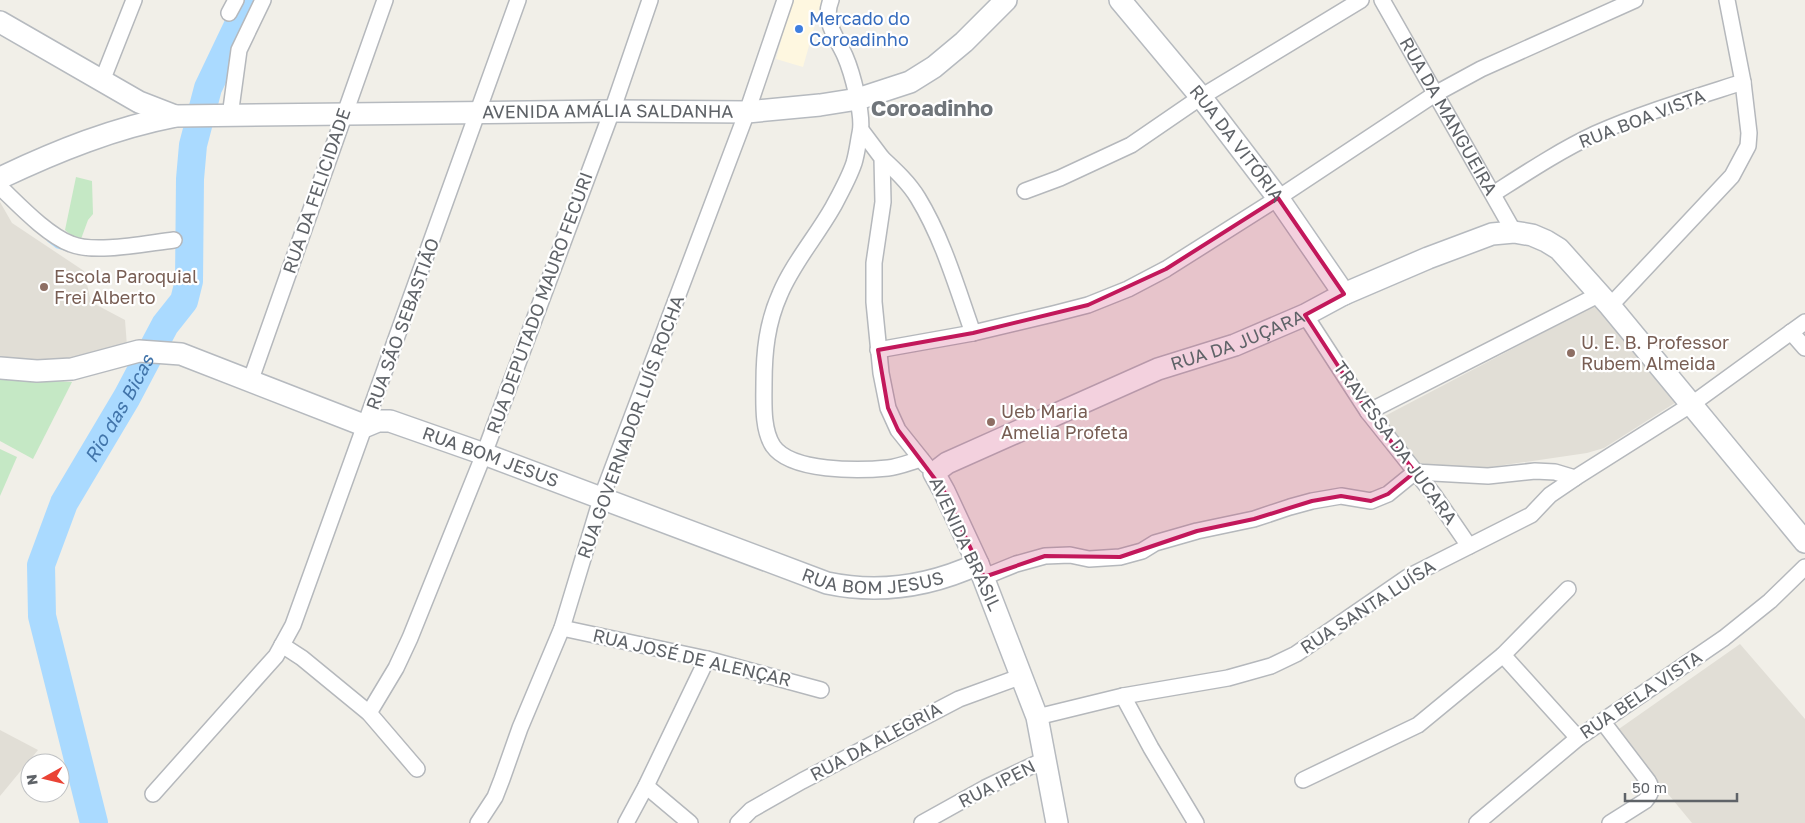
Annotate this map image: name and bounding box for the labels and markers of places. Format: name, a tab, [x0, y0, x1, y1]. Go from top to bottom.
place label: Mercado do Coroadinho	[809, 7, 910, 50]
marker: Mercado do Coroadinho	[793, 23, 805, 35]
place label: Escola Paroquial Frei Alberto	[54, 265, 198, 308]
marker: Escola Paroquial Frei Alberto	[38, 281, 50, 293]
place label: U. E. B. Professor Rubem Almeida	[1581, 331, 1729, 374]
marker: U. E. B. Professor Rubem Almeida	[1565, 347, 1577, 359]
place label: Ueb Maria Amelia Profeta	[1001, 400, 1128, 443]
marker: Ueb Maria Amelia Profeta	[985, 416, 997, 428]

